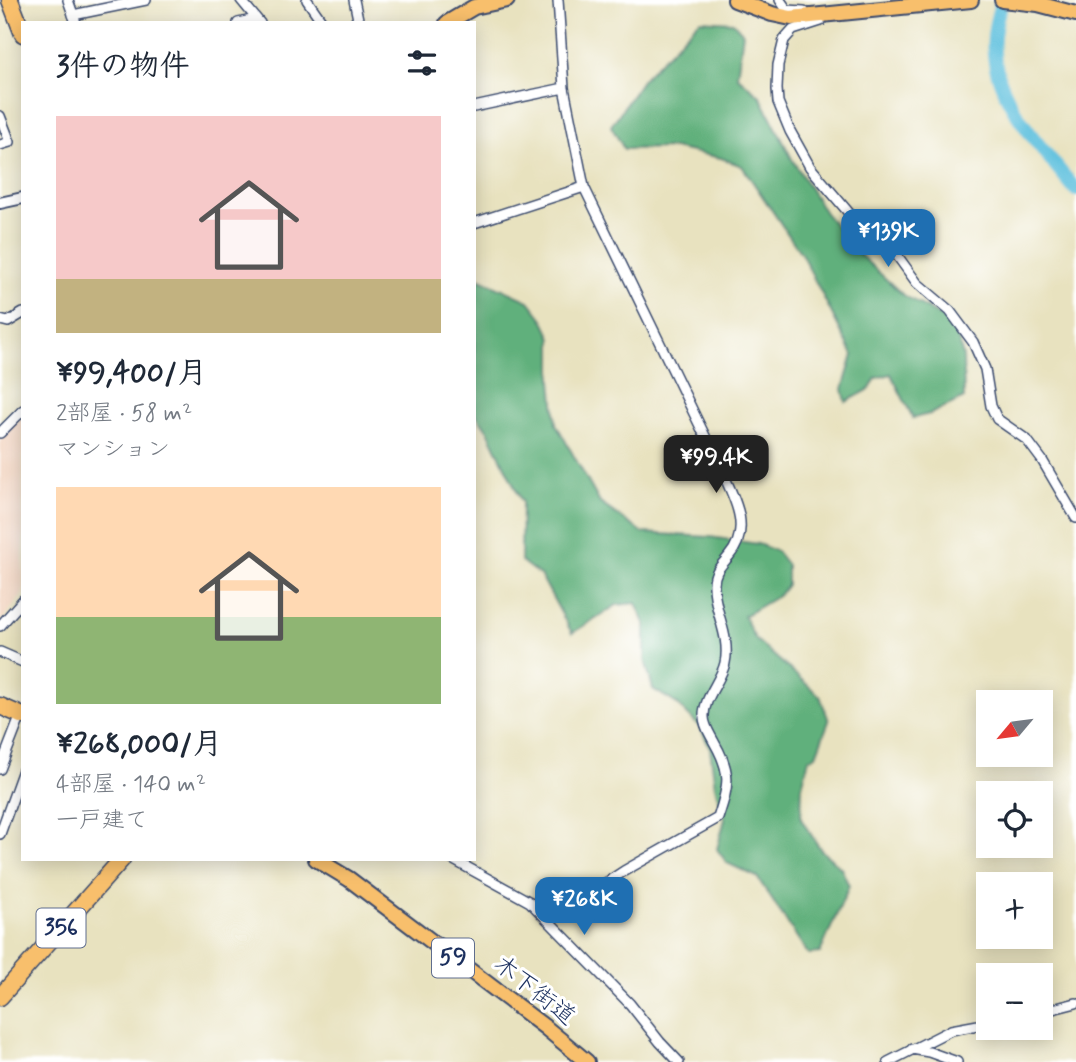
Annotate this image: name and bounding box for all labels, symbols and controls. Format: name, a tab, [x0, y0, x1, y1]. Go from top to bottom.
icon: filters	[403, 44, 441, 82]
text: 3件の物件	[56, 47, 190, 86]
icon: home	[186, 162, 312, 288]
pin: ¥139K	[839, 210, 937, 269]
text: ¥139K	[857, 217, 919, 247]
text: ¥99,400/月	[56, 354, 207, 393]
text: 2部屋 · 58 m²	[56, 399, 192, 429]
text: マンション	[56, 435, 170, 465]
pin: ¥99.4K	[659, 435, 773, 495]
text: ¥99.4K	[680, 443, 752, 473]
icon: home	[186, 533, 312, 659]
north arrow	[976, 690, 1054, 766]
map controls	[976, 690, 1053, 1040]
text: ¥268,000/月	[56, 725, 222, 764]
text: 4部屋 · 140 m²	[56, 770, 206, 800]
button: locate	[976, 781, 1053, 858]
text: 一戸建て	[56, 806, 148, 836]
button: +	[976, 872, 1053, 949]
pin: ¥268K	[535, 878, 633, 937]
text: ¥268K	[551, 885, 617, 915]
road number: 356	[36, 909, 86, 948]
road number: 59	[432, 939, 474, 978]
street label: 木下街道	[487, 949, 581, 1033]
button: −	[976, 963, 1053, 1040]

